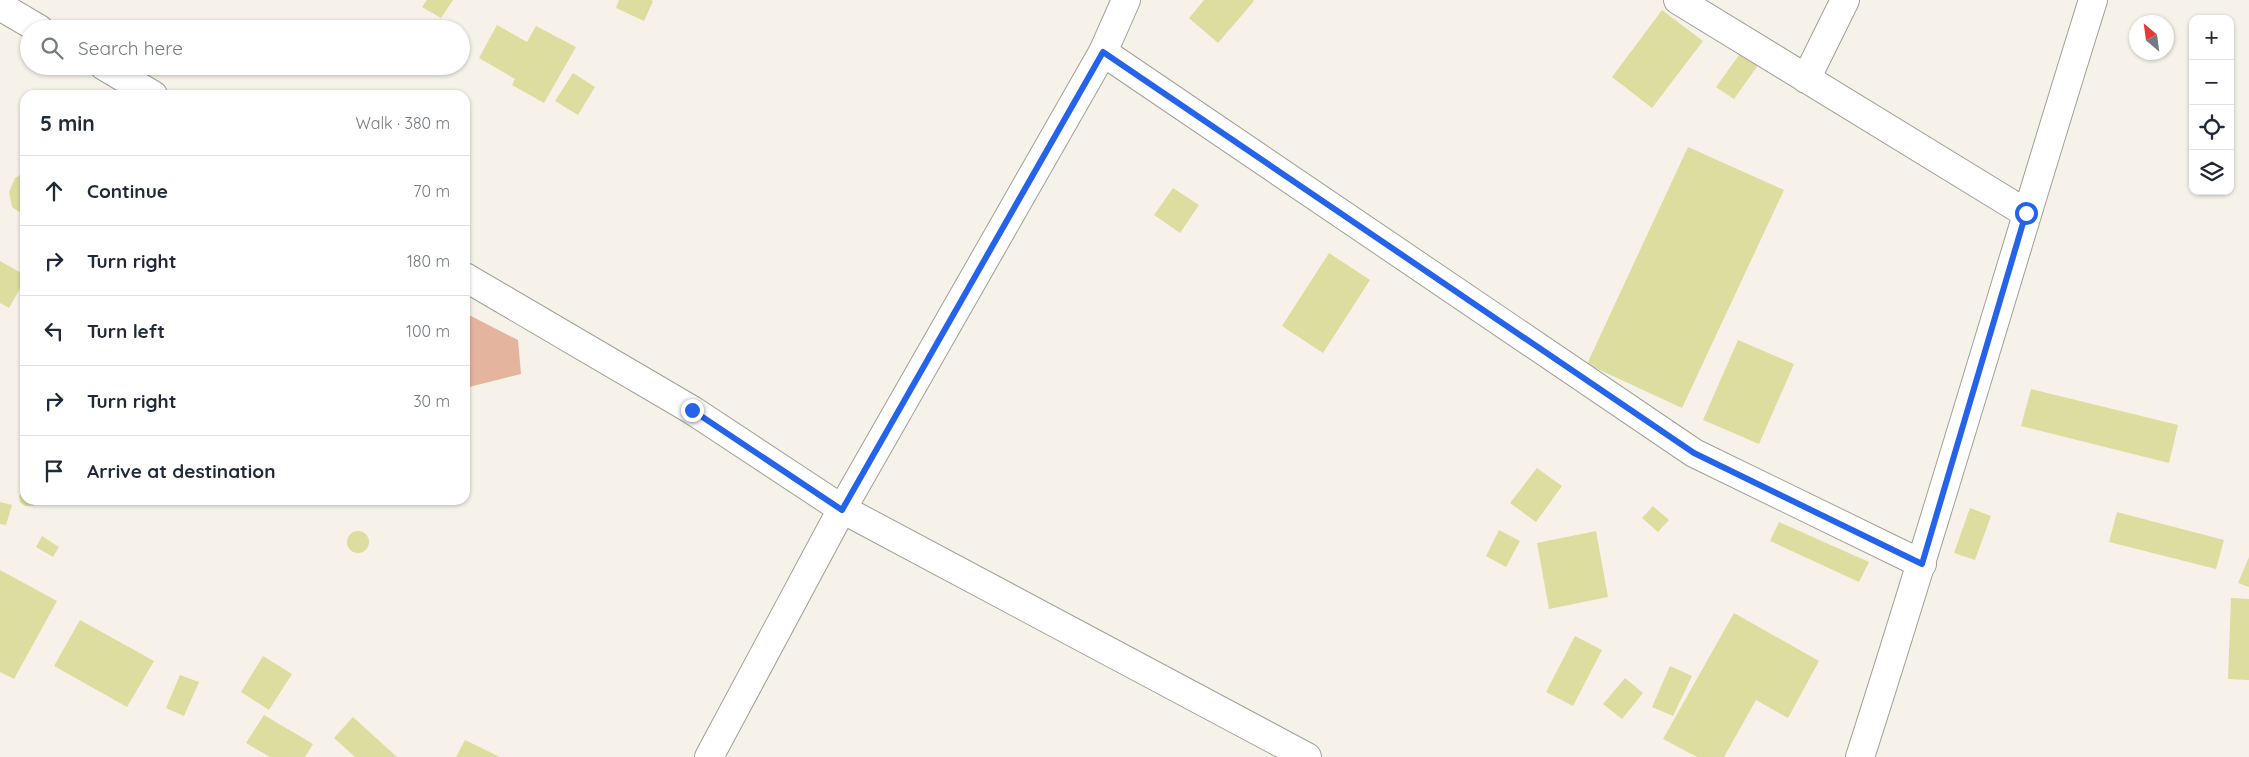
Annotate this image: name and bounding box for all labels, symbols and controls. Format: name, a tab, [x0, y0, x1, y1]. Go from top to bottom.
north arrow	[2129, 15, 2174, 60]
map controls	[2189, 15, 2234, 195]
button: +	[2189, 15, 2234, 60]
search box	[20, 20, 470, 75]
icon: search	[38, 34, 66, 62]
text: Search here	[78, 36, 183, 60]
button: −	[2189, 60, 2234, 105]
button: locate	[2189, 105, 2234, 150]
text: 5 min	[40, 110, 95, 136]
text: Walk · 380 m	[355, 113, 450, 133]
button: layers	[2189, 150, 2234, 195]
icon: ahead	[40, 177, 68, 205]
text: Continue	[87, 179, 168, 203]
text: 70 m	[413, 181, 450, 201]
route start	[2015, 202, 2038, 225]
icon: right	[40, 247, 68, 275]
text: Turn right	[87, 249, 176, 273]
text: 180 m	[407, 251, 450, 271]
icon: left	[40, 317, 68, 345]
text: Turn left	[87, 319, 165, 343]
text: 100 m	[406, 321, 450, 341]
icon: right	[40, 387, 68, 415]
text: Turn right	[87, 389, 176, 413]
text: 30 m	[413, 391, 450, 411]
route end	[681, 399, 704, 422]
icon: arrive	[40, 457, 68, 485]
text: Arrive at destination	[87, 459, 276, 483]

